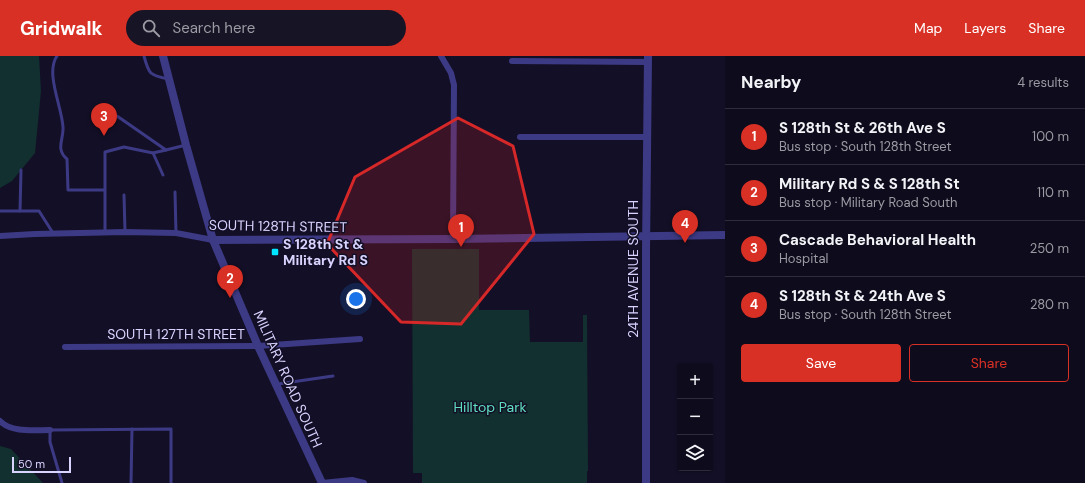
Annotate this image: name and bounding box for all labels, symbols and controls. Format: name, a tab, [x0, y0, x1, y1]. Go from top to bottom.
search box	[126, 10, 406, 46]
text: Gridwalk	[20, 16, 102, 41]
icon: search	[140, 17, 162, 39]
text: Search here	[172, 18, 255, 38]
text: Map	[914, 19, 942, 37]
text: Layers	[964, 19, 1006, 37]
text: Share	[1028, 19, 1065, 37]
text: Nearby	[741, 71, 801, 93]
text: 4 results	[1017, 74, 1069, 91]
pin: 3	[91, 103, 117, 136]
text: S 128th St & 26th Ave S	[779, 118, 946, 138]
text: 1	[752, 128, 756, 145]
text: 100 m	[1032, 128, 1069, 145]
text: Bus stop · South 128th Street	[779, 138, 952, 155]
text: Military Rd S & S 128th St	[779, 174, 960, 194]
text: 2	[750, 184, 758, 201]
text: 110 m	[1037, 184, 1069, 201]
text: Bus stop · Military Road South	[779, 194, 958, 211]
street label: 24TH AVENUE SOUTH	[624, 200, 642, 338]
pin: 4	[672, 210, 698, 243]
pin: 1	[448, 214, 474, 247]
street label: SOUTH 128TH STREET	[209, 216, 347, 236]
text: Cascade Behavioral Health	[779, 230, 976, 250]
place label: S 128th St & Military Rd S	[283, 235, 368, 269]
text: 3	[750, 240, 758, 257]
text: 250 m	[1030, 240, 1069, 257]
marker: S 128th St & Military Rd S	[270, 247, 280, 257]
text: Hospital	[779, 250, 828, 267]
pin: 2	[217, 265, 243, 298]
text: S 128th St & 24th Ave S	[779, 286, 946, 306]
your location	[346, 289, 366, 309]
text: 4	[750, 296, 758, 313]
text: 280 m	[1030, 296, 1069, 313]
text: Bus stop · South 128th Street	[779, 306, 952, 323]
street label: MILITARY ROAD SOUTH	[250, 308, 326, 450]
street label: SOUTH 127TH STREET	[107, 325, 245, 343]
button: Save	[741, 344, 901, 382]
button: Share	[909, 344, 1069, 382]
map controls	[677, 363, 713, 471]
button: +	[677, 363, 713, 399]
park label: Hilltop Park	[454, 398, 526, 416]
button: −	[677, 399, 713, 435]
button: layers	[677, 435, 713, 471]
scale bar	[12, 455, 71, 474]
text: 50 m	[18, 457, 45, 471]

